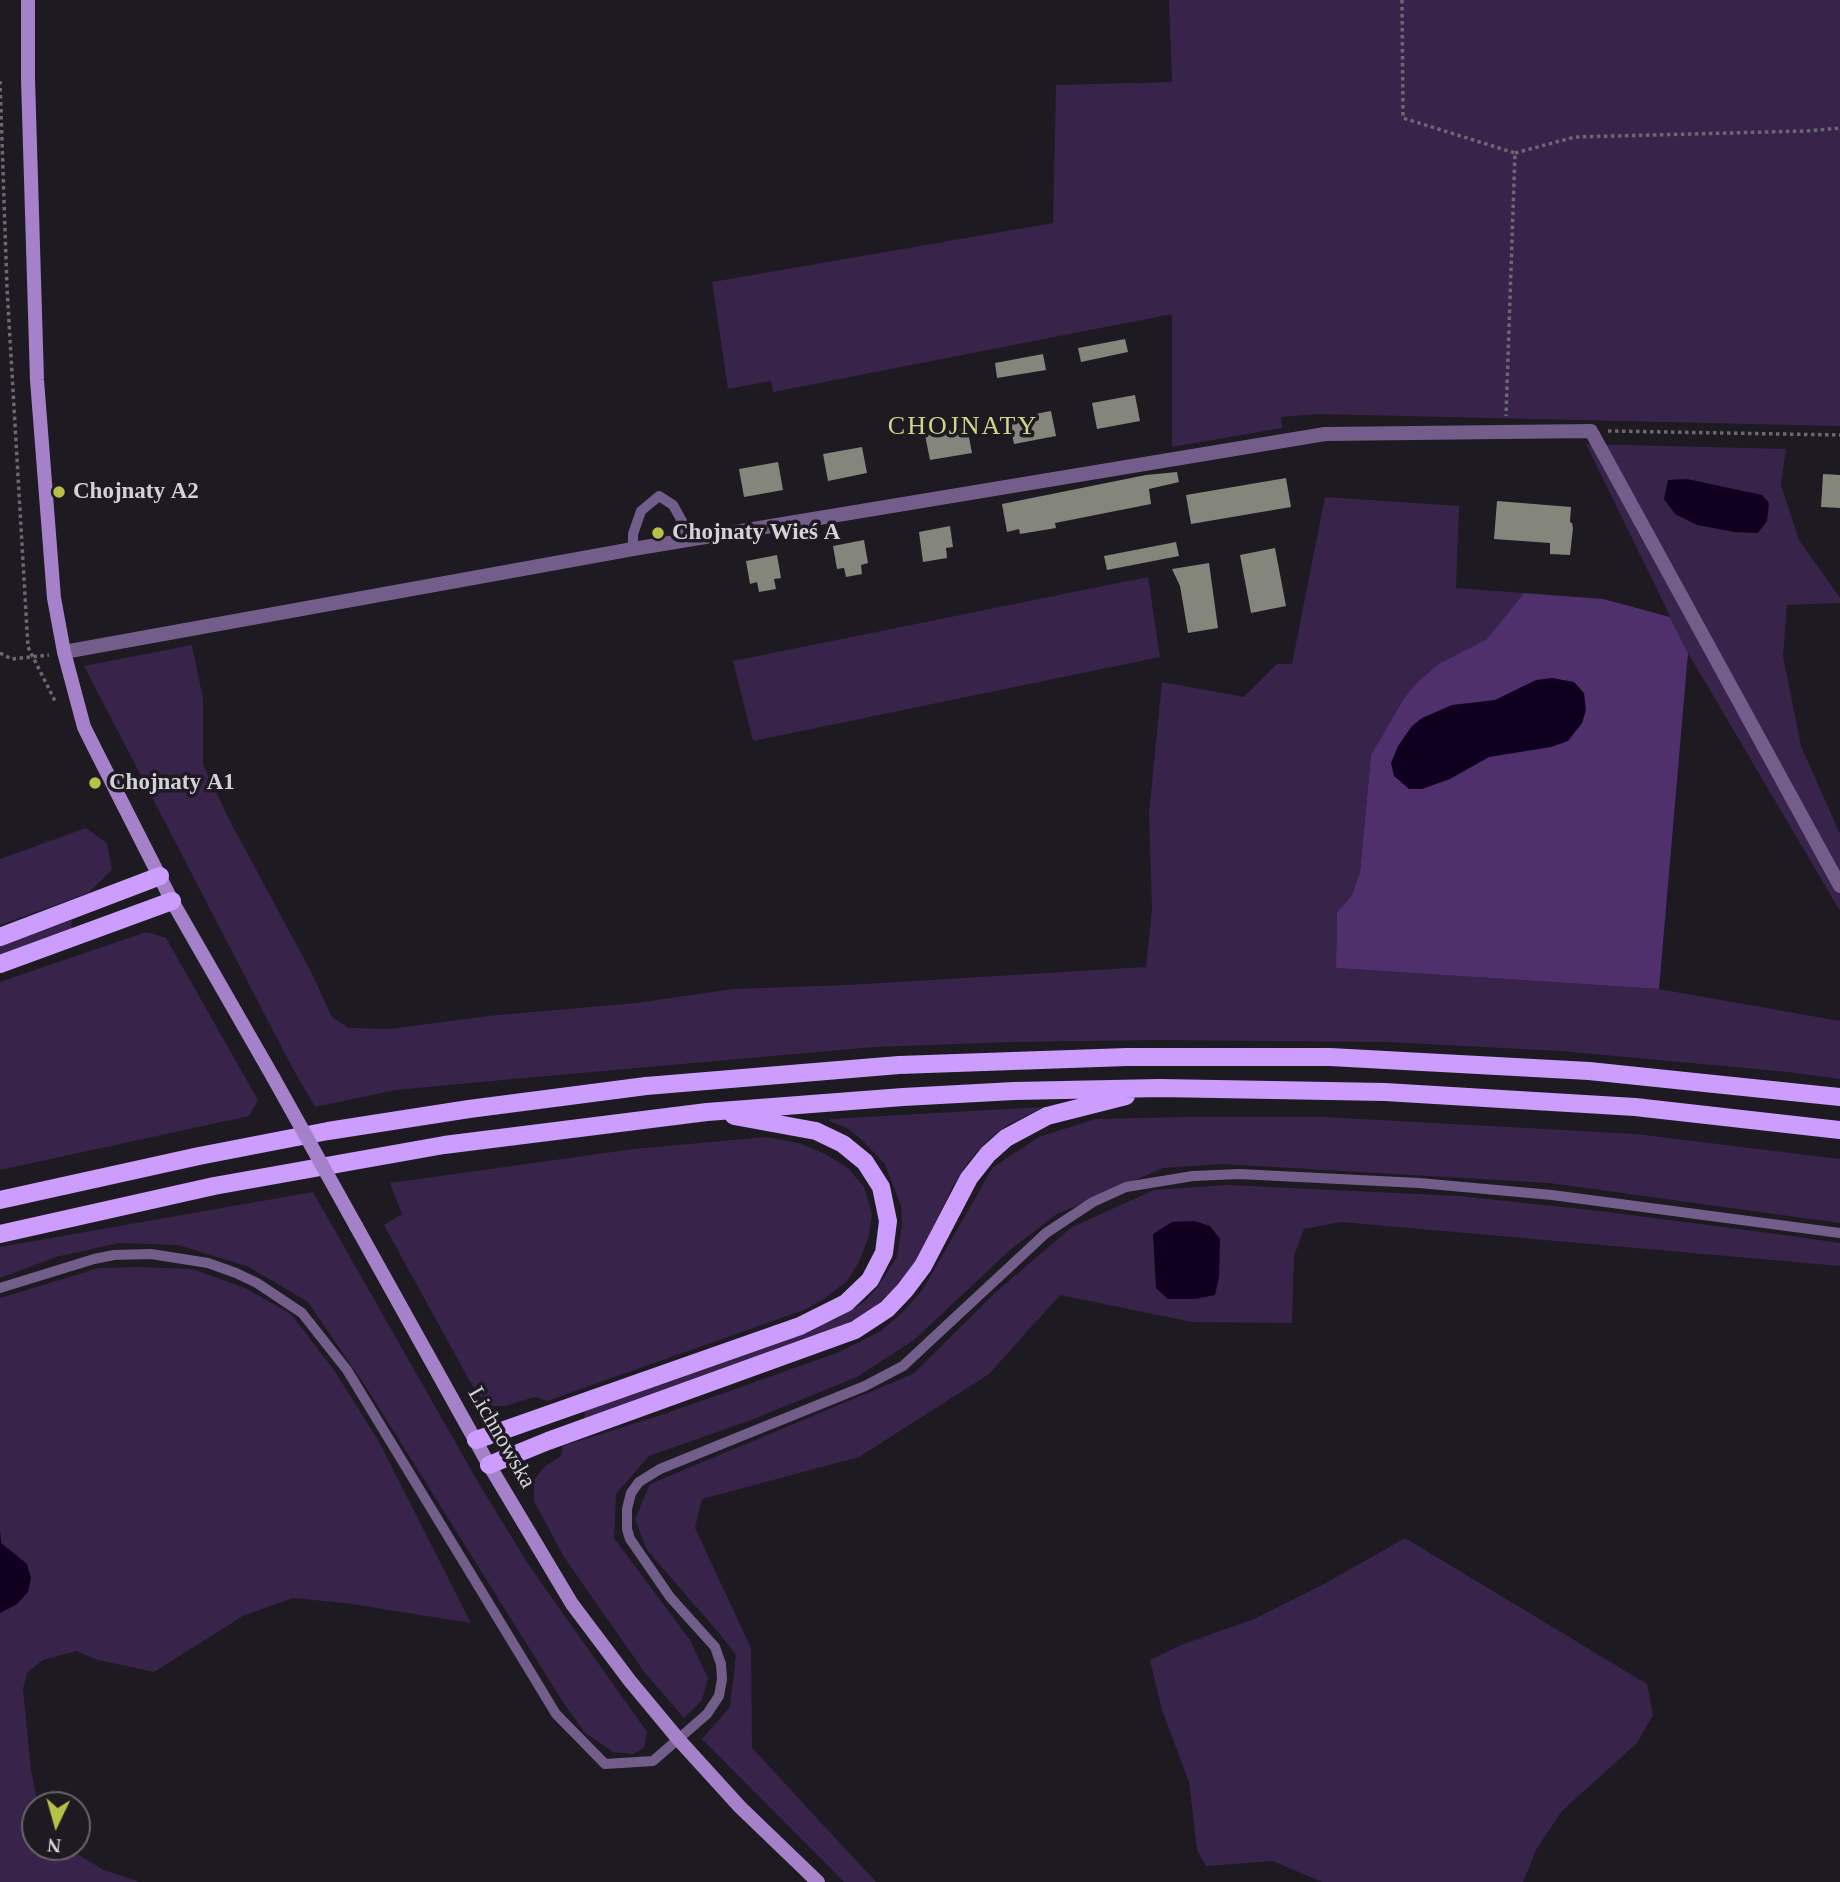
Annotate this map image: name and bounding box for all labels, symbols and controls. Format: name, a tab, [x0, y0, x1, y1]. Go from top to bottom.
district label: CHOJNATY	[889, 411, 1037, 443]
place label: Chojnaty A2	[73, 478, 199, 506]
marker: Chojnaty A2	[51, 484, 67, 500]
place label: Chojnaty Wieś A	[672, 519, 840, 547]
marker: Chojnaty Wieś A	[650, 525, 666, 541]
place label: Chojnaty A1	[109, 769, 235, 797]
marker: Chojnaty A1	[87, 775, 103, 791]
street label: Lichnowska	[461, 1382, 541, 1494]
north arrow	[21, 1791, 91, 1861]
text: N	[47, 1834, 62, 1856]

